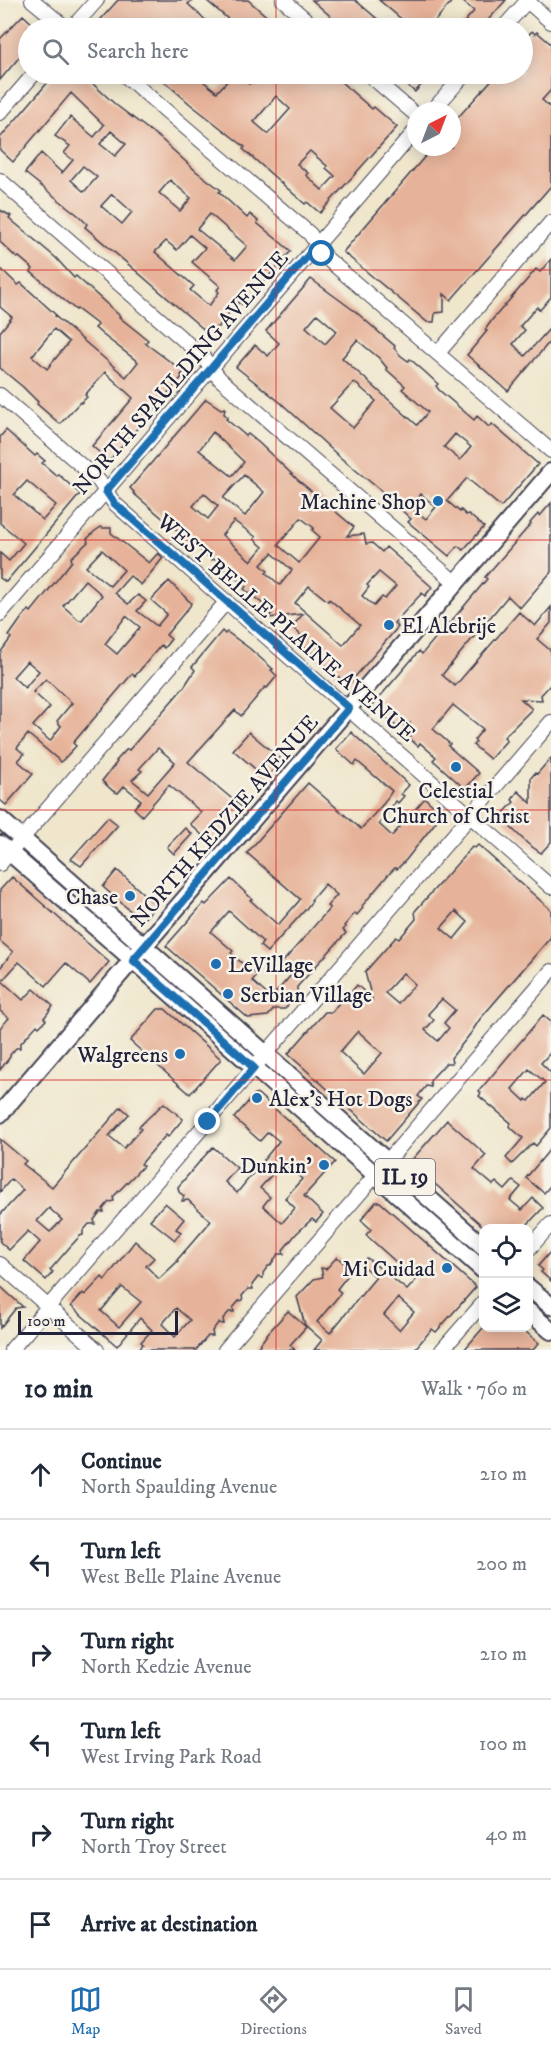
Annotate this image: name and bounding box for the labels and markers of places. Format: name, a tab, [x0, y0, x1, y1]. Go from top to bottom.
place label: Machine Shop	[300, 489, 426, 516]
marker: Machine Shop	[431, 494, 445, 508]
place label: El Alebrije	[401, 613, 496, 640]
marker: El Alebrije	[382, 618, 396, 632]
marker: Celestial Church of Christ	[449, 760, 463, 774]
place label: Celestial Church of Christ	[382, 778, 530, 830]
place label: Chase	[66, 884, 118, 911]
marker: Chase	[123, 889, 137, 903]
place label: LeVillage	[228, 952, 313, 979]
marker: LeVillage	[209, 957, 223, 971]
place label: Serbian Village	[240, 982, 372, 1009]
marker: Serbian Village	[221, 987, 235, 1001]
place label: Walgreens	[76, 1042, 168, 1069]
marker: Walgreens	[173, 1047, 187, 1061]
place label: Alex's Hot Dogs	[269, 1086, 413, 1113]
marker: Alex's Hot Dogs	[250, 1091, 264, 1105]
place label: Dunkin'	[240, 1153, 312, 1180]
marker: Dunkin'	[317, 1158, 331, 1172]
place label: Mi Cuidad	[342, 1256, 435, 1283]
marker: Mi Cuidad	[440, 1261, 454, 1275]

